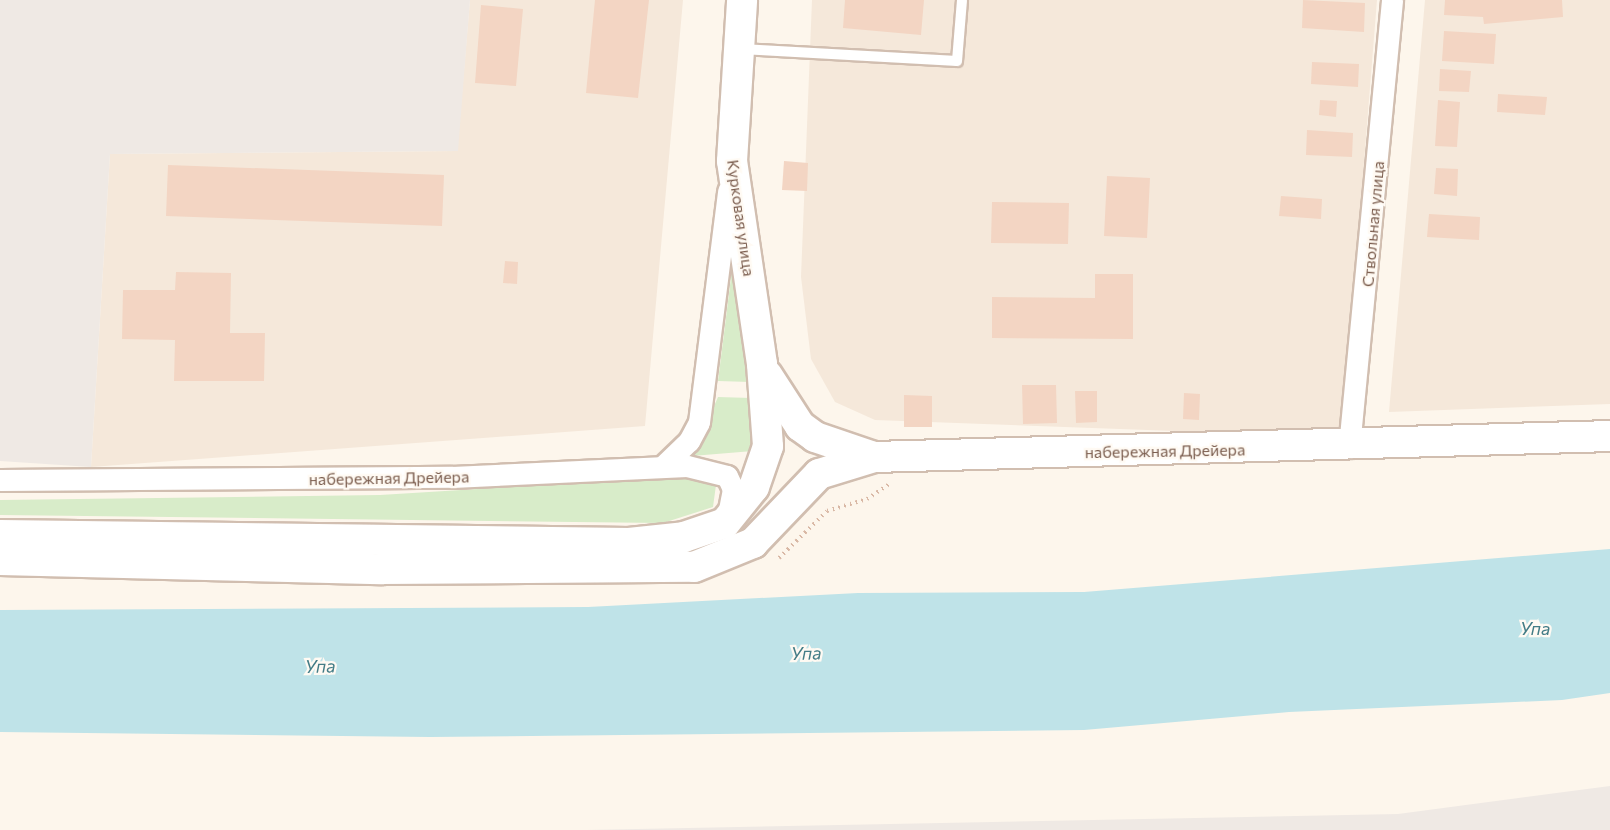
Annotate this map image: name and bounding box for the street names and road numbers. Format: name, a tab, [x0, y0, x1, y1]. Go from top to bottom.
street label: Курковая улица	[723, 158, 759, 278]
street label: Ствольная улица	[1358, 160, 1388, 288]
street label: набережная Дрейера	[1085, 440, 1245, 462]
street label: набережная Дрейера	[309, 467, 469, 489]

